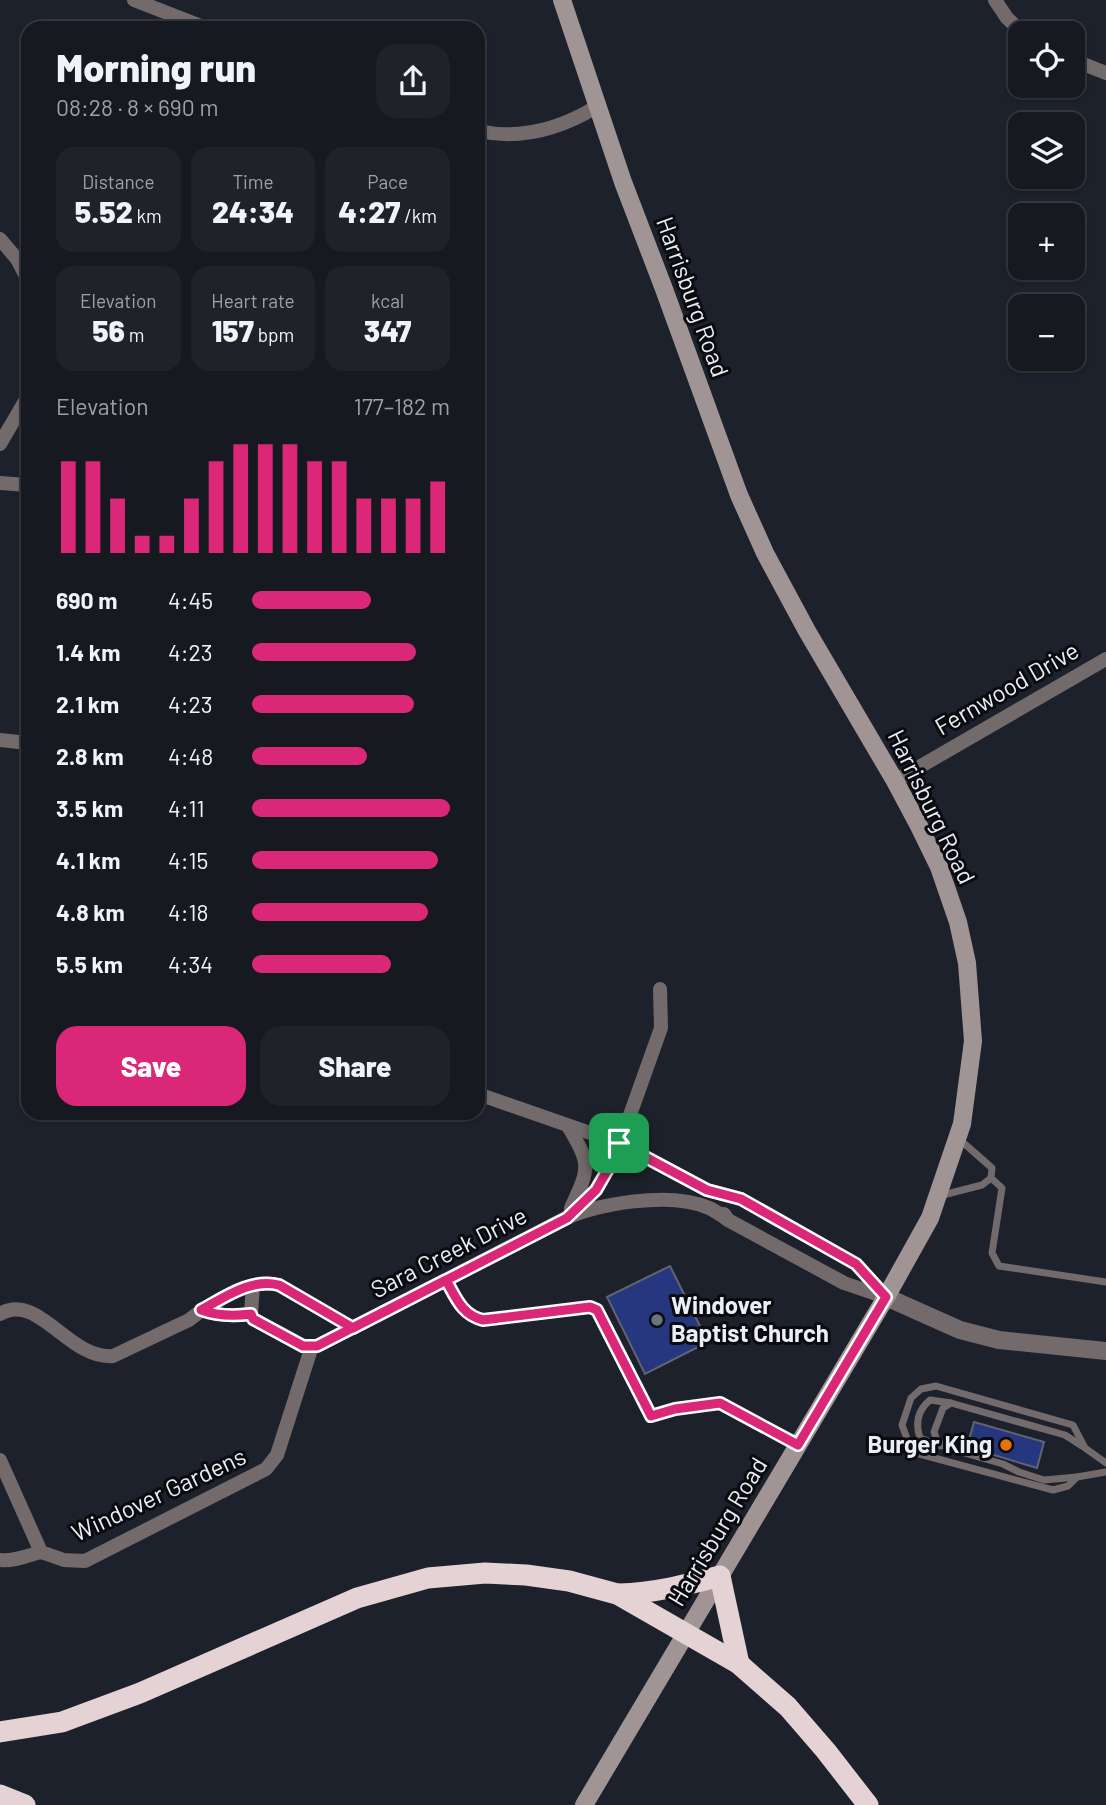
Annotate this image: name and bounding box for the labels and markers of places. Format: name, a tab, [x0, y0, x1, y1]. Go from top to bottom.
pin	[589, 1113, 649, 1173]
place label: Windover Baptist Church	[671, 1290, 829, 1347]
marker: Windover Baptist Church	[649, 1312, 665, 1328]
place label: Burger King	[867, 1429, 992, 1458]
marker: Burger King	[998, 1437, 1014, 1453]

